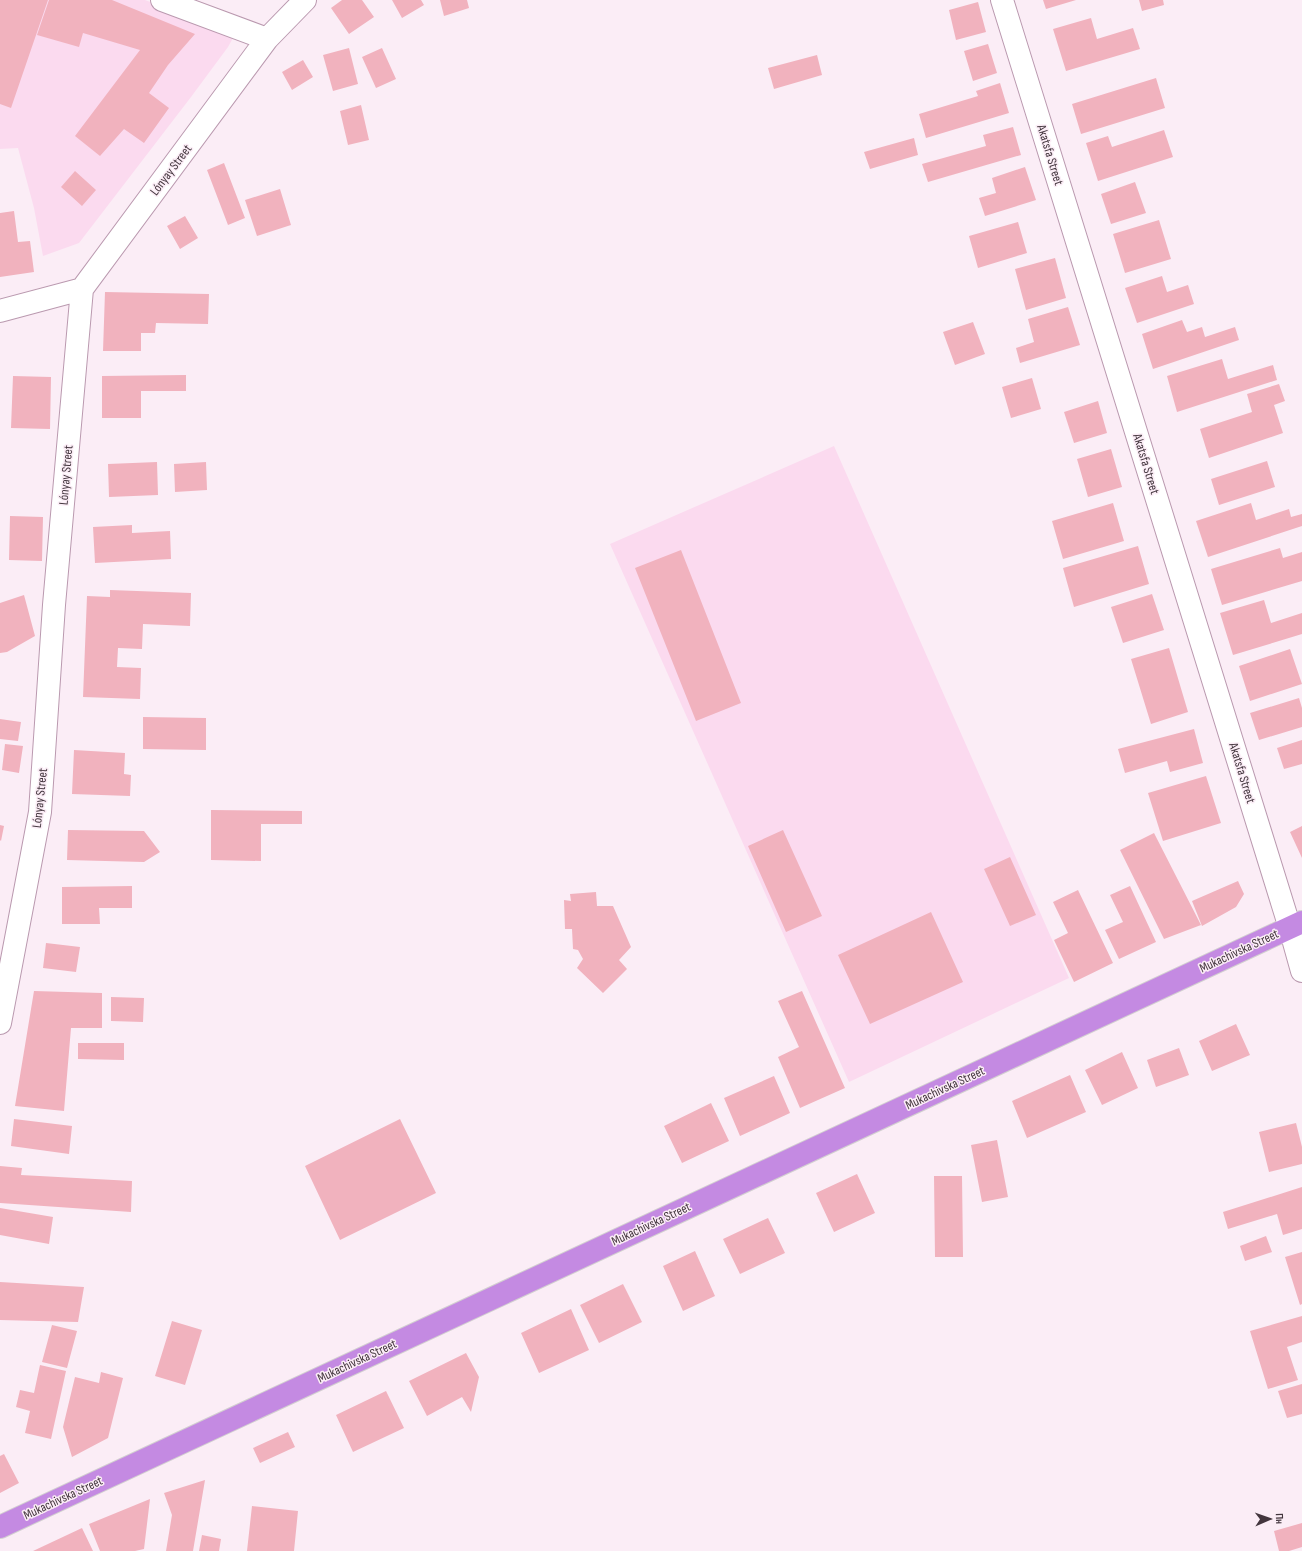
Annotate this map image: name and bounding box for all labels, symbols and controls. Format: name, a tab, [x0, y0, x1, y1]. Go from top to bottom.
street label: Akatsfa Street	[1033, 122, 1067, 187]
street label: Lónyay Street	[147, 141, 195, 199]
street label: Akatsfa Street	[1129, 431, 1163, 496]
street label: Lónyay Street	[55, 444, 77, 506]
street label: Akatsfa Street	[1225, 740, 1259, 805]
street label: Lónyay Street	[29, 767, 51, 829]
street label: Mukachivska Street	[1197, 926, 1281, 976]
street label: Mukachivska Street	[903, 1063, 987, 1113]
street label: Mukachivska Street	[609, 1199, 693, 1249]
street label: Mukachivska Street	[315, 1336, 399, 1386]
street label: Mukachivska Street	[21, 1473, 105, 1523]
north arrow	[1250, 1499, 1290, 1539]
text: Пн	[1273, 1513, 1286, 1524]

